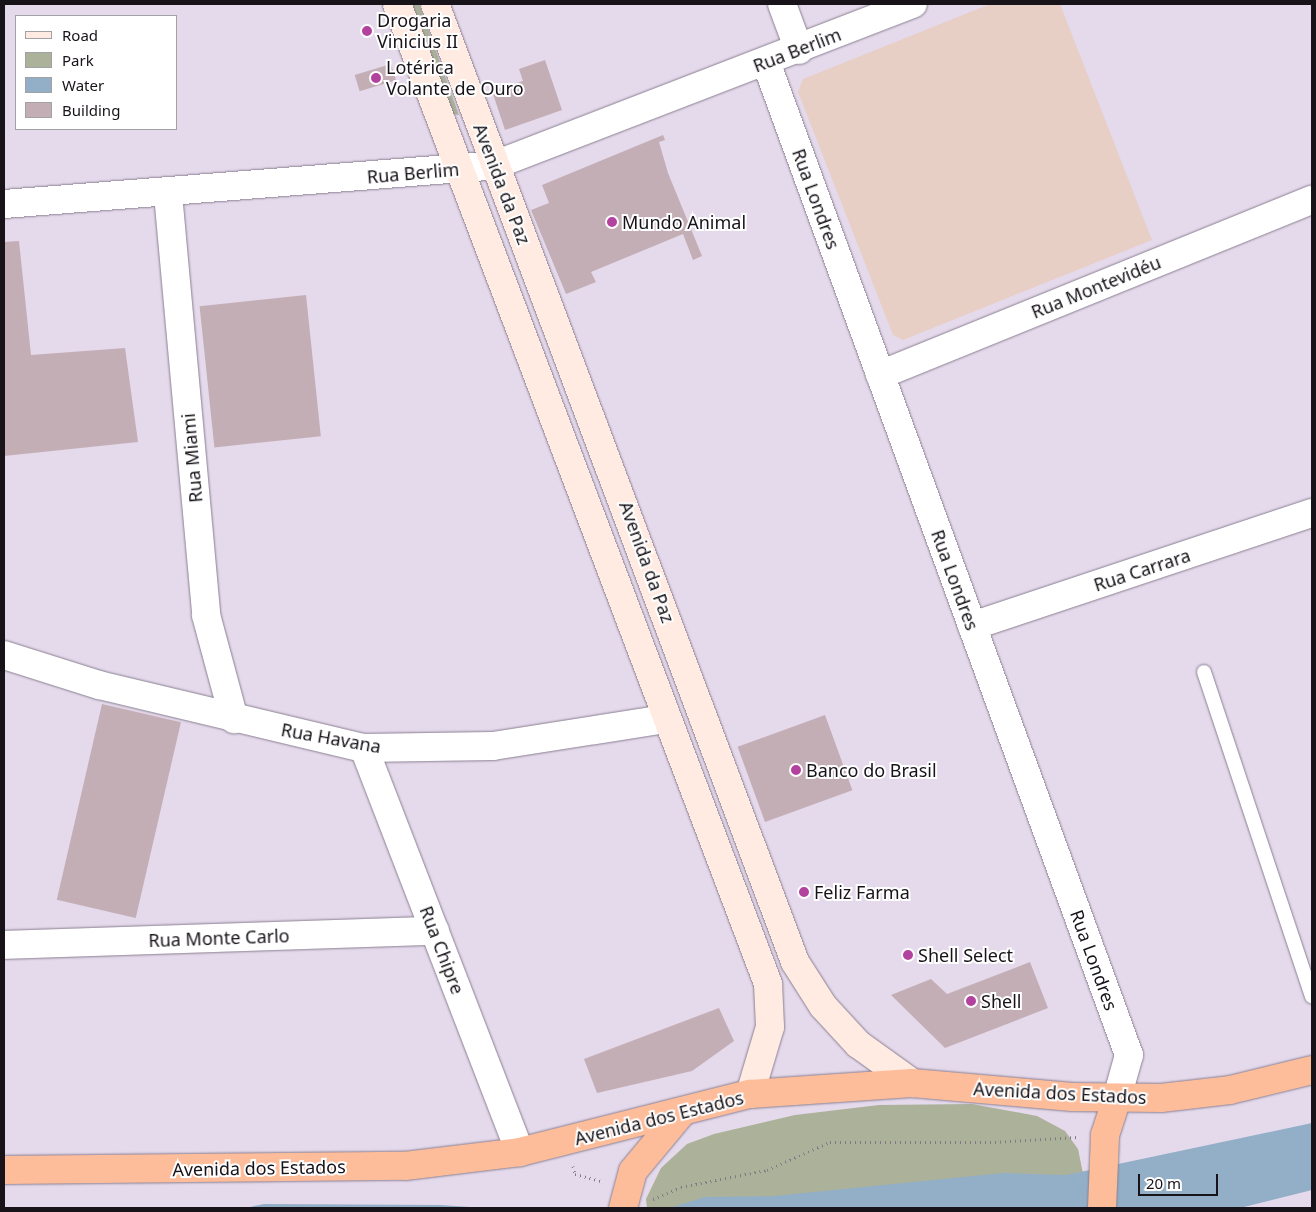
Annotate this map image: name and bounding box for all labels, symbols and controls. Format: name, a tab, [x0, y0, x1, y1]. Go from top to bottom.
place label: Drogaria Vinicius II	[377, 10, 458, 52]
legend	[15, 15, 178, 130]
street label: Rua Berlim	[750, 23, 844, 77]
text: Road	[62, 25, 98, 45]
marker: Drogaria Vinicius II	[361, 25, 373, 37]
text: Park	[62, 50, 94, 70]
place label: Lotérica Volante de Ouro	[386, 57, 524, 100]
marker: Lotérica Volante de Ouro	[370, 72, 382, 84]
text: Water	[62, 75, 104, 95]
text: Building	[62, 100, 120, 120]
street label: Avenida da Paz	[469, 121, 535, 247]
street label: Rua Londres	[788, 146, 844, 252]
street label: Rua Berlim	[366, 158, 460, 188]
place label: Mundo Animal	[622, 211, 746, 233]
marker: Mundo Animal	[606, 216, 618, 228]
street label: Rua Montevidéu	[1028, 251, 1164, 323]
street label: Rua Miami	[177, 412, 207, 504]
street label: Avenida da Paz	[615, 498, 679, 626]
street label: Rua Londres	[927, 527, 983, 633]
street label: Rua Carrara	[1091, 544, 1193, 596]
street label: Rua Havana	[279, 719, 383, 757]
place label: Banco do Brasil	[806, 759, 937, 781]
marker: Banco do Brasil	[790, 764, 802, 776]
place label: Feliz Farma	[814, 881, 910, 903]
marker: Feliz Farma	[798, 886, 810, 898]
street label: Rua Chipre	[415, 903, 469, 997]
street label: Rua Londres	[1066, 907, 1122, 1013]
street label: Rua Monte Carlo	[148, 925, 290, 951]
place label: Shell Select	[918, 944, 1013, 966]
marker: Shell Select	[902, 949, 914, 961]
place label: Shell	[981, 990, 1021, 1012]
marker: Shell	[965, 995, 977, 1007]
street label: Avenida dos Estados	[973, 1078, 1147, 1108]
street label: Avenida dos Estados	[572, 1087, 746, 1149]
street label: Avenida dos Estados	[172, 1156, 346, 1180]
scale bar	[1141, 1164, 1221, 1196]
text: 20 m	[1146, 1173, 1181, 1193]

